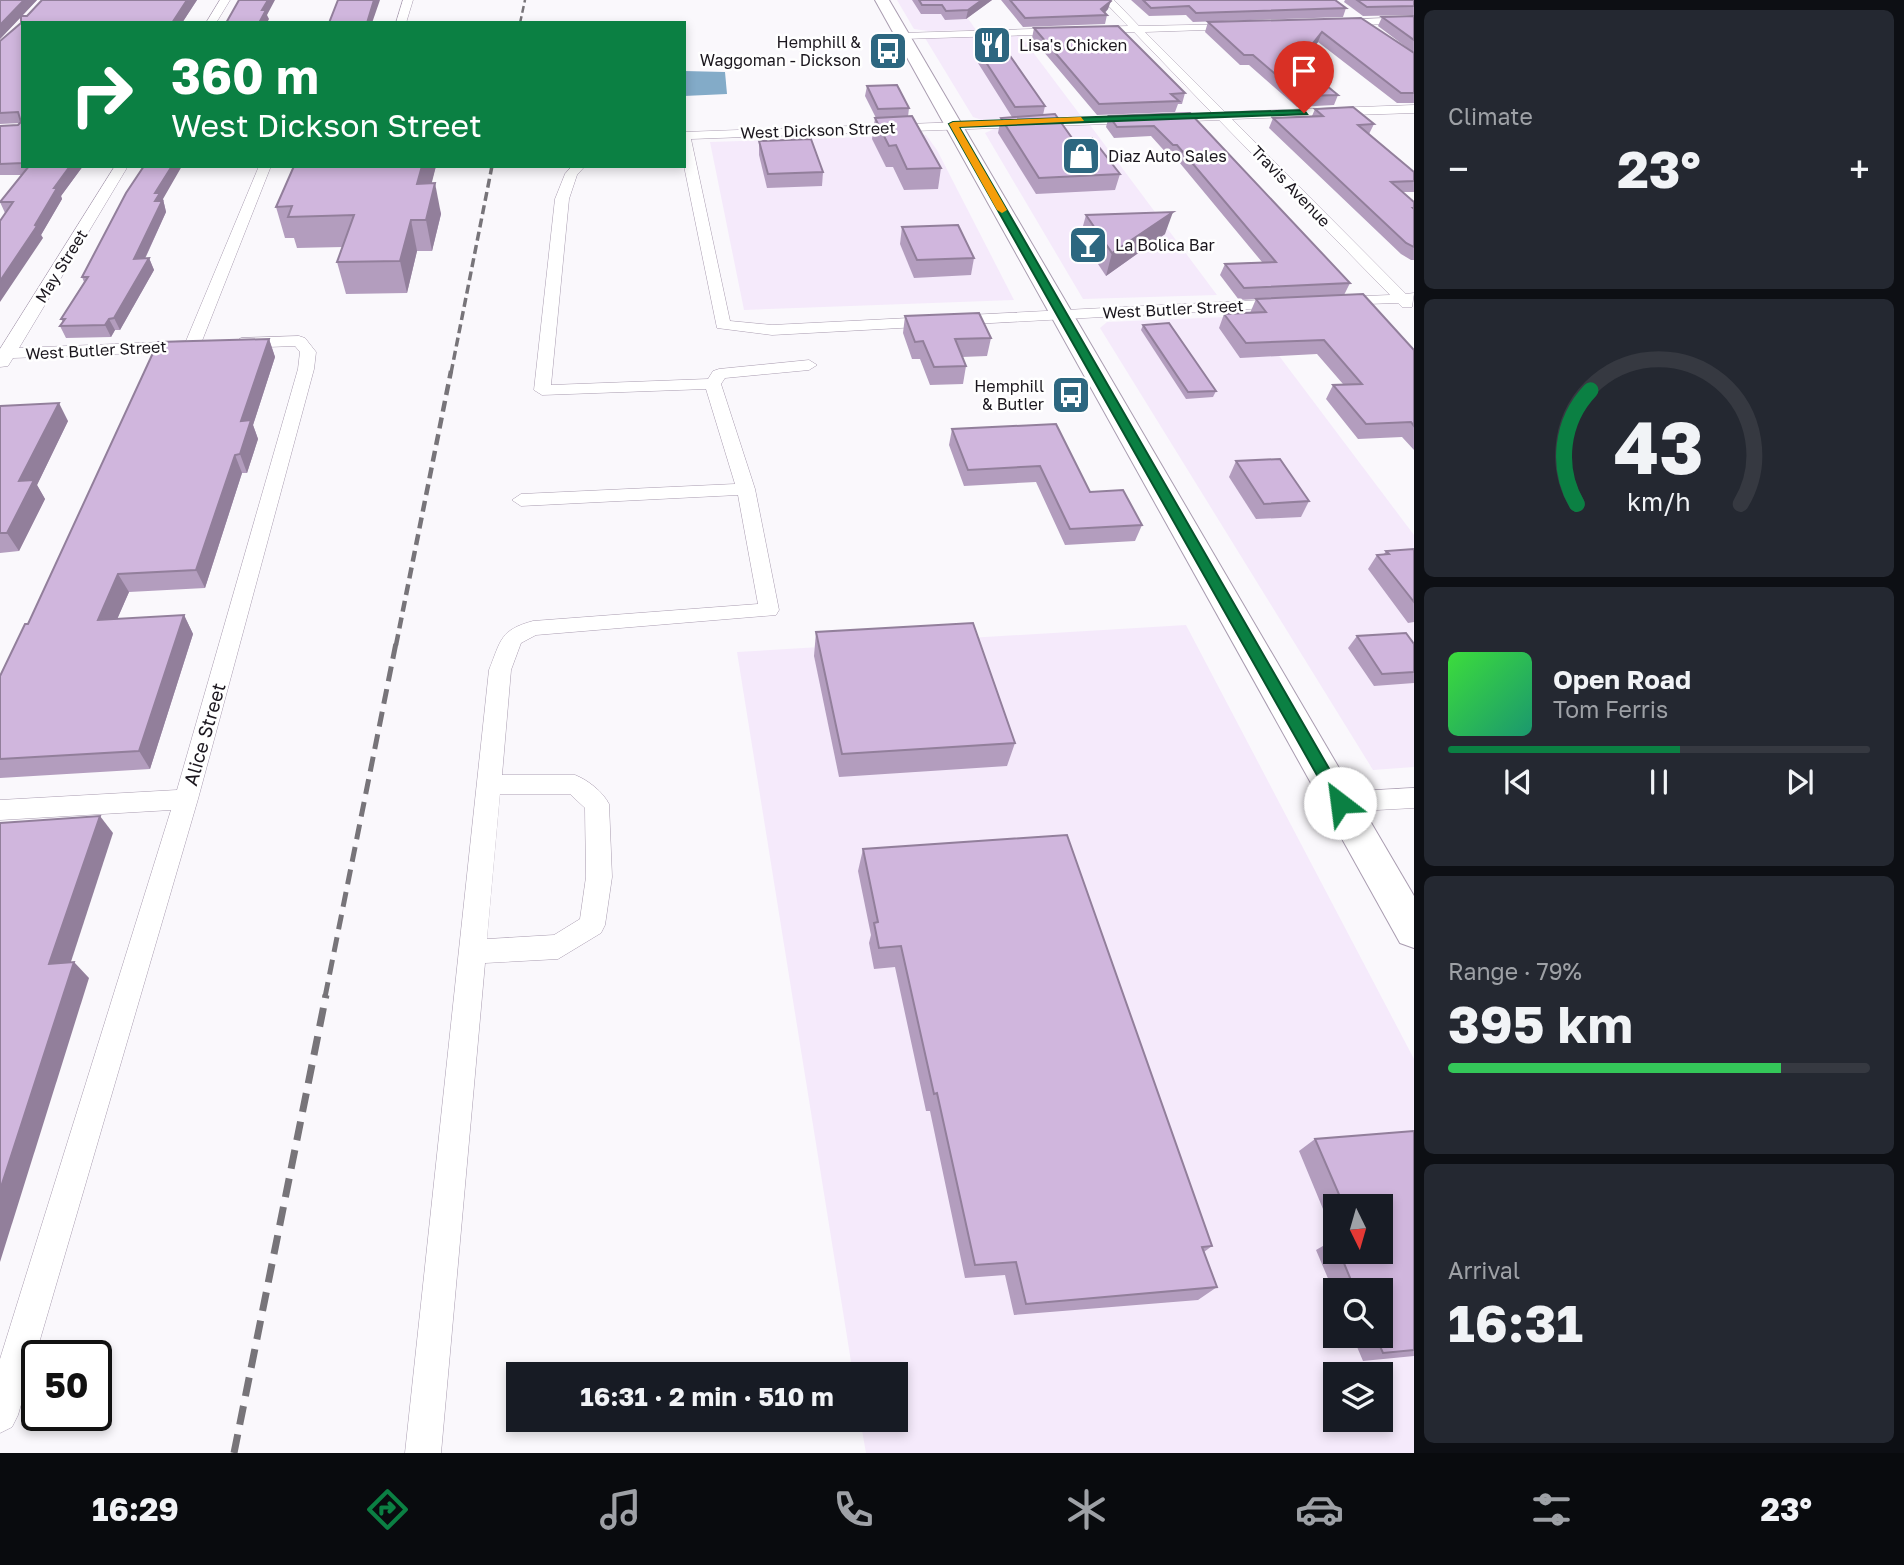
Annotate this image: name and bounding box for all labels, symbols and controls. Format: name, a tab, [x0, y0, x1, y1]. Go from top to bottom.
restaurant icon: Lisa's Chicken	[971, 24, 1013, 66]
bus stop icon: Hemphill & Waggoman - Dickson	[867, 30, 909, 72]
place label: Hemphill & Waggoman - Dickson	[700, 32, 861, 70]
place label: Lisa's Chicken	[1019, 35, 1127, 55]
pin	[1274, 41, 1334, 113]
text: 360 m	[171, 46, 319, 105]
icon: right	[56, 49, 147, 140]
icon: arrive	[1285, 52, 1323, 90]
text: Climate	[1448, 102, 1533, 130]
text: West Dickson Street	[171, 106, 482, 144]
street label: West Dickson Street	[740, 117, 896, 143]
shop icon: Diaz Auto Sales	[1060, 135, 1102, 177]
text: 23°	[1617, 137, 1701, 199]
street label: Travis Avenue	[1247, 141, 1335, 231]
place label: Diaz Auto Sales	[1108, 146, 1227, 166]
text: −	[1448, 146, 1469, 191]
text: +	[1849, 146, 1870, 191]
bar icon: La Bolica Bar	[1067, 224, 1109, 266]
street label: May Street	[31, 226, 91, 306]
place label: La Bolica Bar	[1115, 235, 1215, 255]
street label: West Butler Street	[1102, 295, 1244, 323]
street label: West Butler Street	[25, 336, 167, 364]
bus stop icon: Hemphill & Butler	[1050, 374, 1092, 416]
place label: Hemphill & Butler	[974, 376, 1044, 414]
text: 43	[1614, 403, 1704, 490]
text: km/h	[1627, 486, 1691, 517]
text: Open Road	[1553, 664, 1691, 695]
street label: Alice Street	[178, 680, 230, 788]
text: Tom Ferris	[1553, 695, 1668, 723]
icon: previous	[1499, 763, 1537, 801]
icon: pause	[1640, 763, 1678, 801]
icon: next	[1781, 763, 1819, 801]
position arrow	[1303, 766, 1377, 840]
text: Range · 79%	[1448, 957, 1582, 985]
text: 395 km	[1448, 992, 1633, 1054]
north arrow	[1323, 1194, 1393, 1264]
map controls	[1323, 1194, 1393, 1432]
text: Arrival	[1448, 1256, 1520, 1284]
button: search	[1323, 1278, 1393, 1348]
text: 16:31	[1448, 1291, 1583, 1353]
speed limit sign: 50	[21, 1340, 112, 1431]
button: layers	[1323, 1362, 1393, 1432]
text: 16:31 · 2 min · 510 m	[580, 1381, 834, 1412]
icon: directions	[363, 1485, 412, 1534]
icon: music	[596, 1485, 645, 1534]
icon: phone	[829, 1485, 878, 1534]
icon: climate	[1062, 1485, 1111, 1534]
icon: car	[1295, 1485, 1344, 1534]
icon: filters	[1527, 1485, 1576, 1534]
text: 16:29	[92, 1490, 179, 1528]
text: 23°	[1760, 1490, 1812, 1528]

